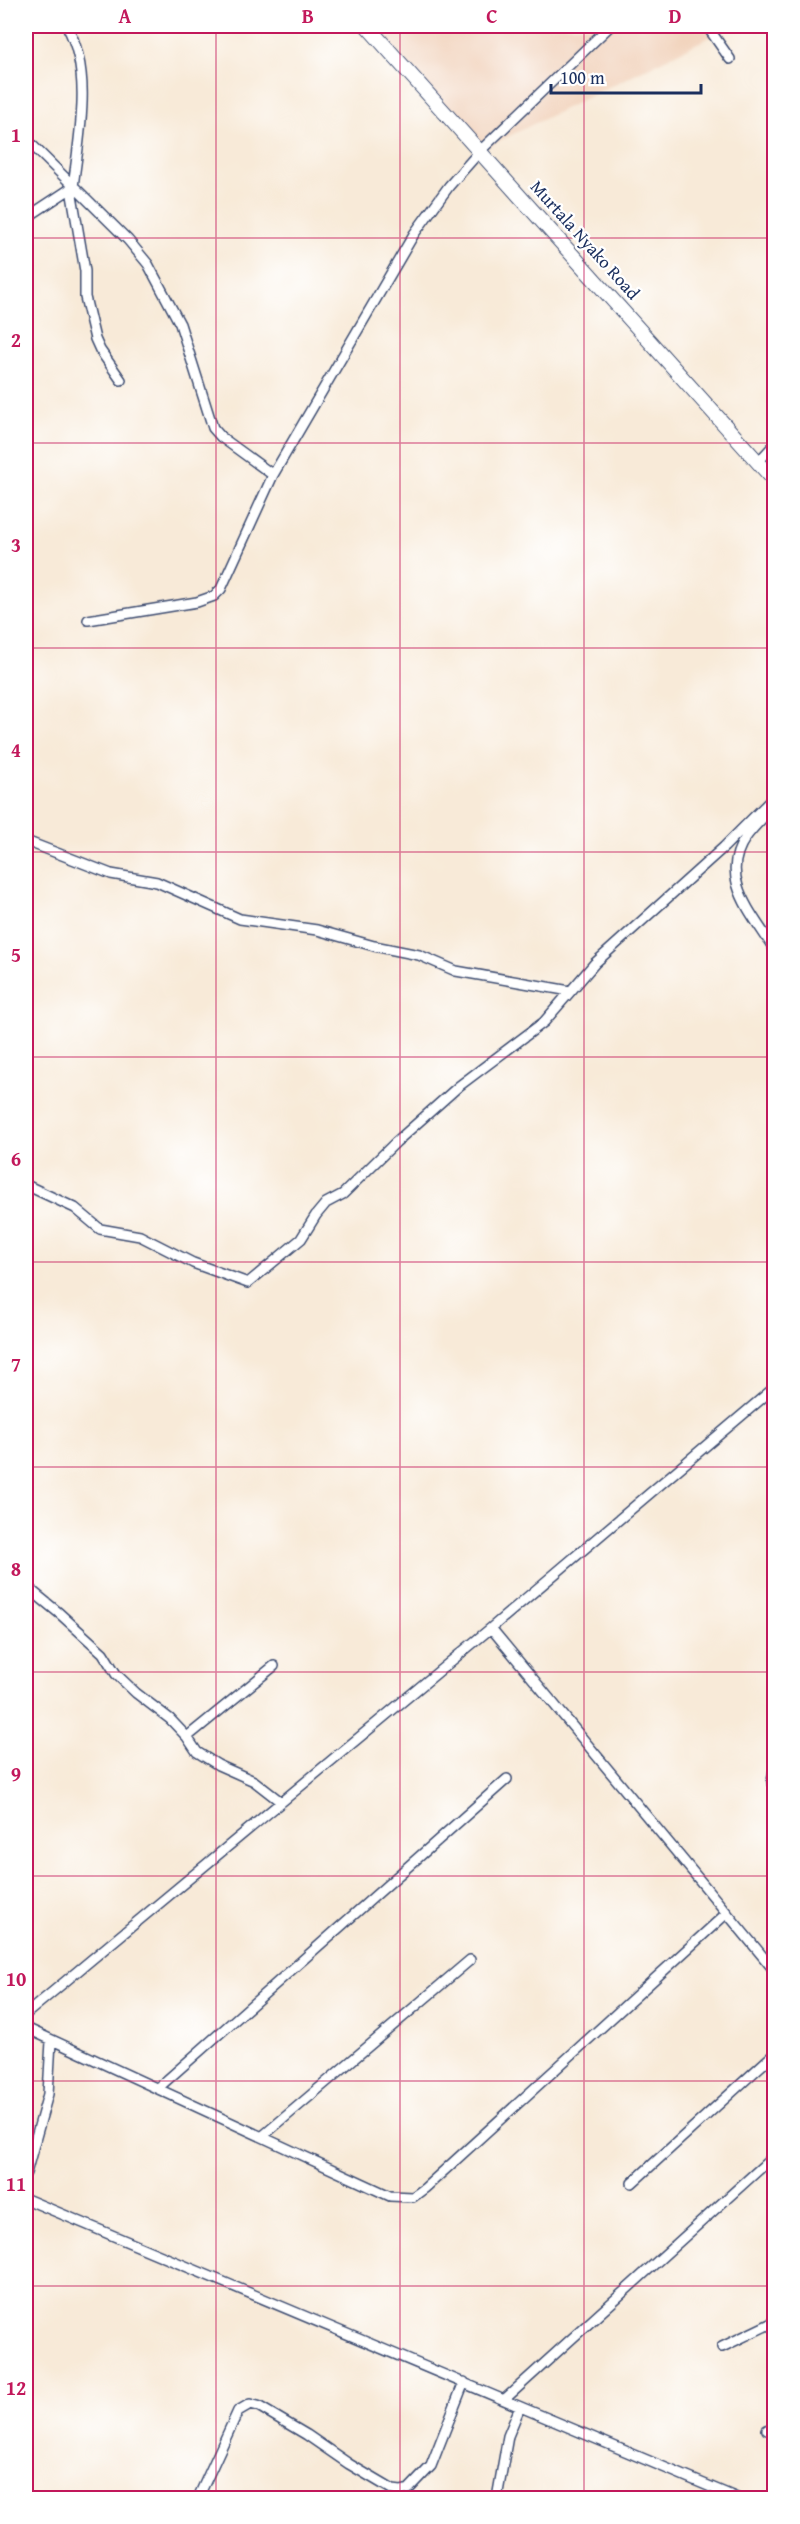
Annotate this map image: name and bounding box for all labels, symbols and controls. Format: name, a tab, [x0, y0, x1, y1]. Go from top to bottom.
text: A	[119, 1, 132, 30]
text: B	[302, 1, 314, 30]
text: C	[486, 1, 498, 30]
text: D	[668, 1, 682, 30]
scale bar	[551, 57, 701, 95]
text: 100 m	[560, 64, 605, 91]
text: 1	[11, 120, 21, 149]
street label: Murtala Nyako Road	[524, 174, 647, 306]
text: 2	[11, 325, 21, 354]
text: 3	[11, 530, 21, 559]
text: 4	[11, 735, 21, 764]
text: 5	[11, 940, 21, 969]
text: 6	[11, 1144, 21, 1173]
text: 7	[11, 1349, 21, 1378]
text: 8	[11, 1554, 21, 1583]
text: 9	[11, 1759, 21, 1788]
text: 10	[6, 1964, 26, 1993]
text: 11	[6, 2169, 26, 2198]
text: 12	[6, 2373, 26, 2402]

